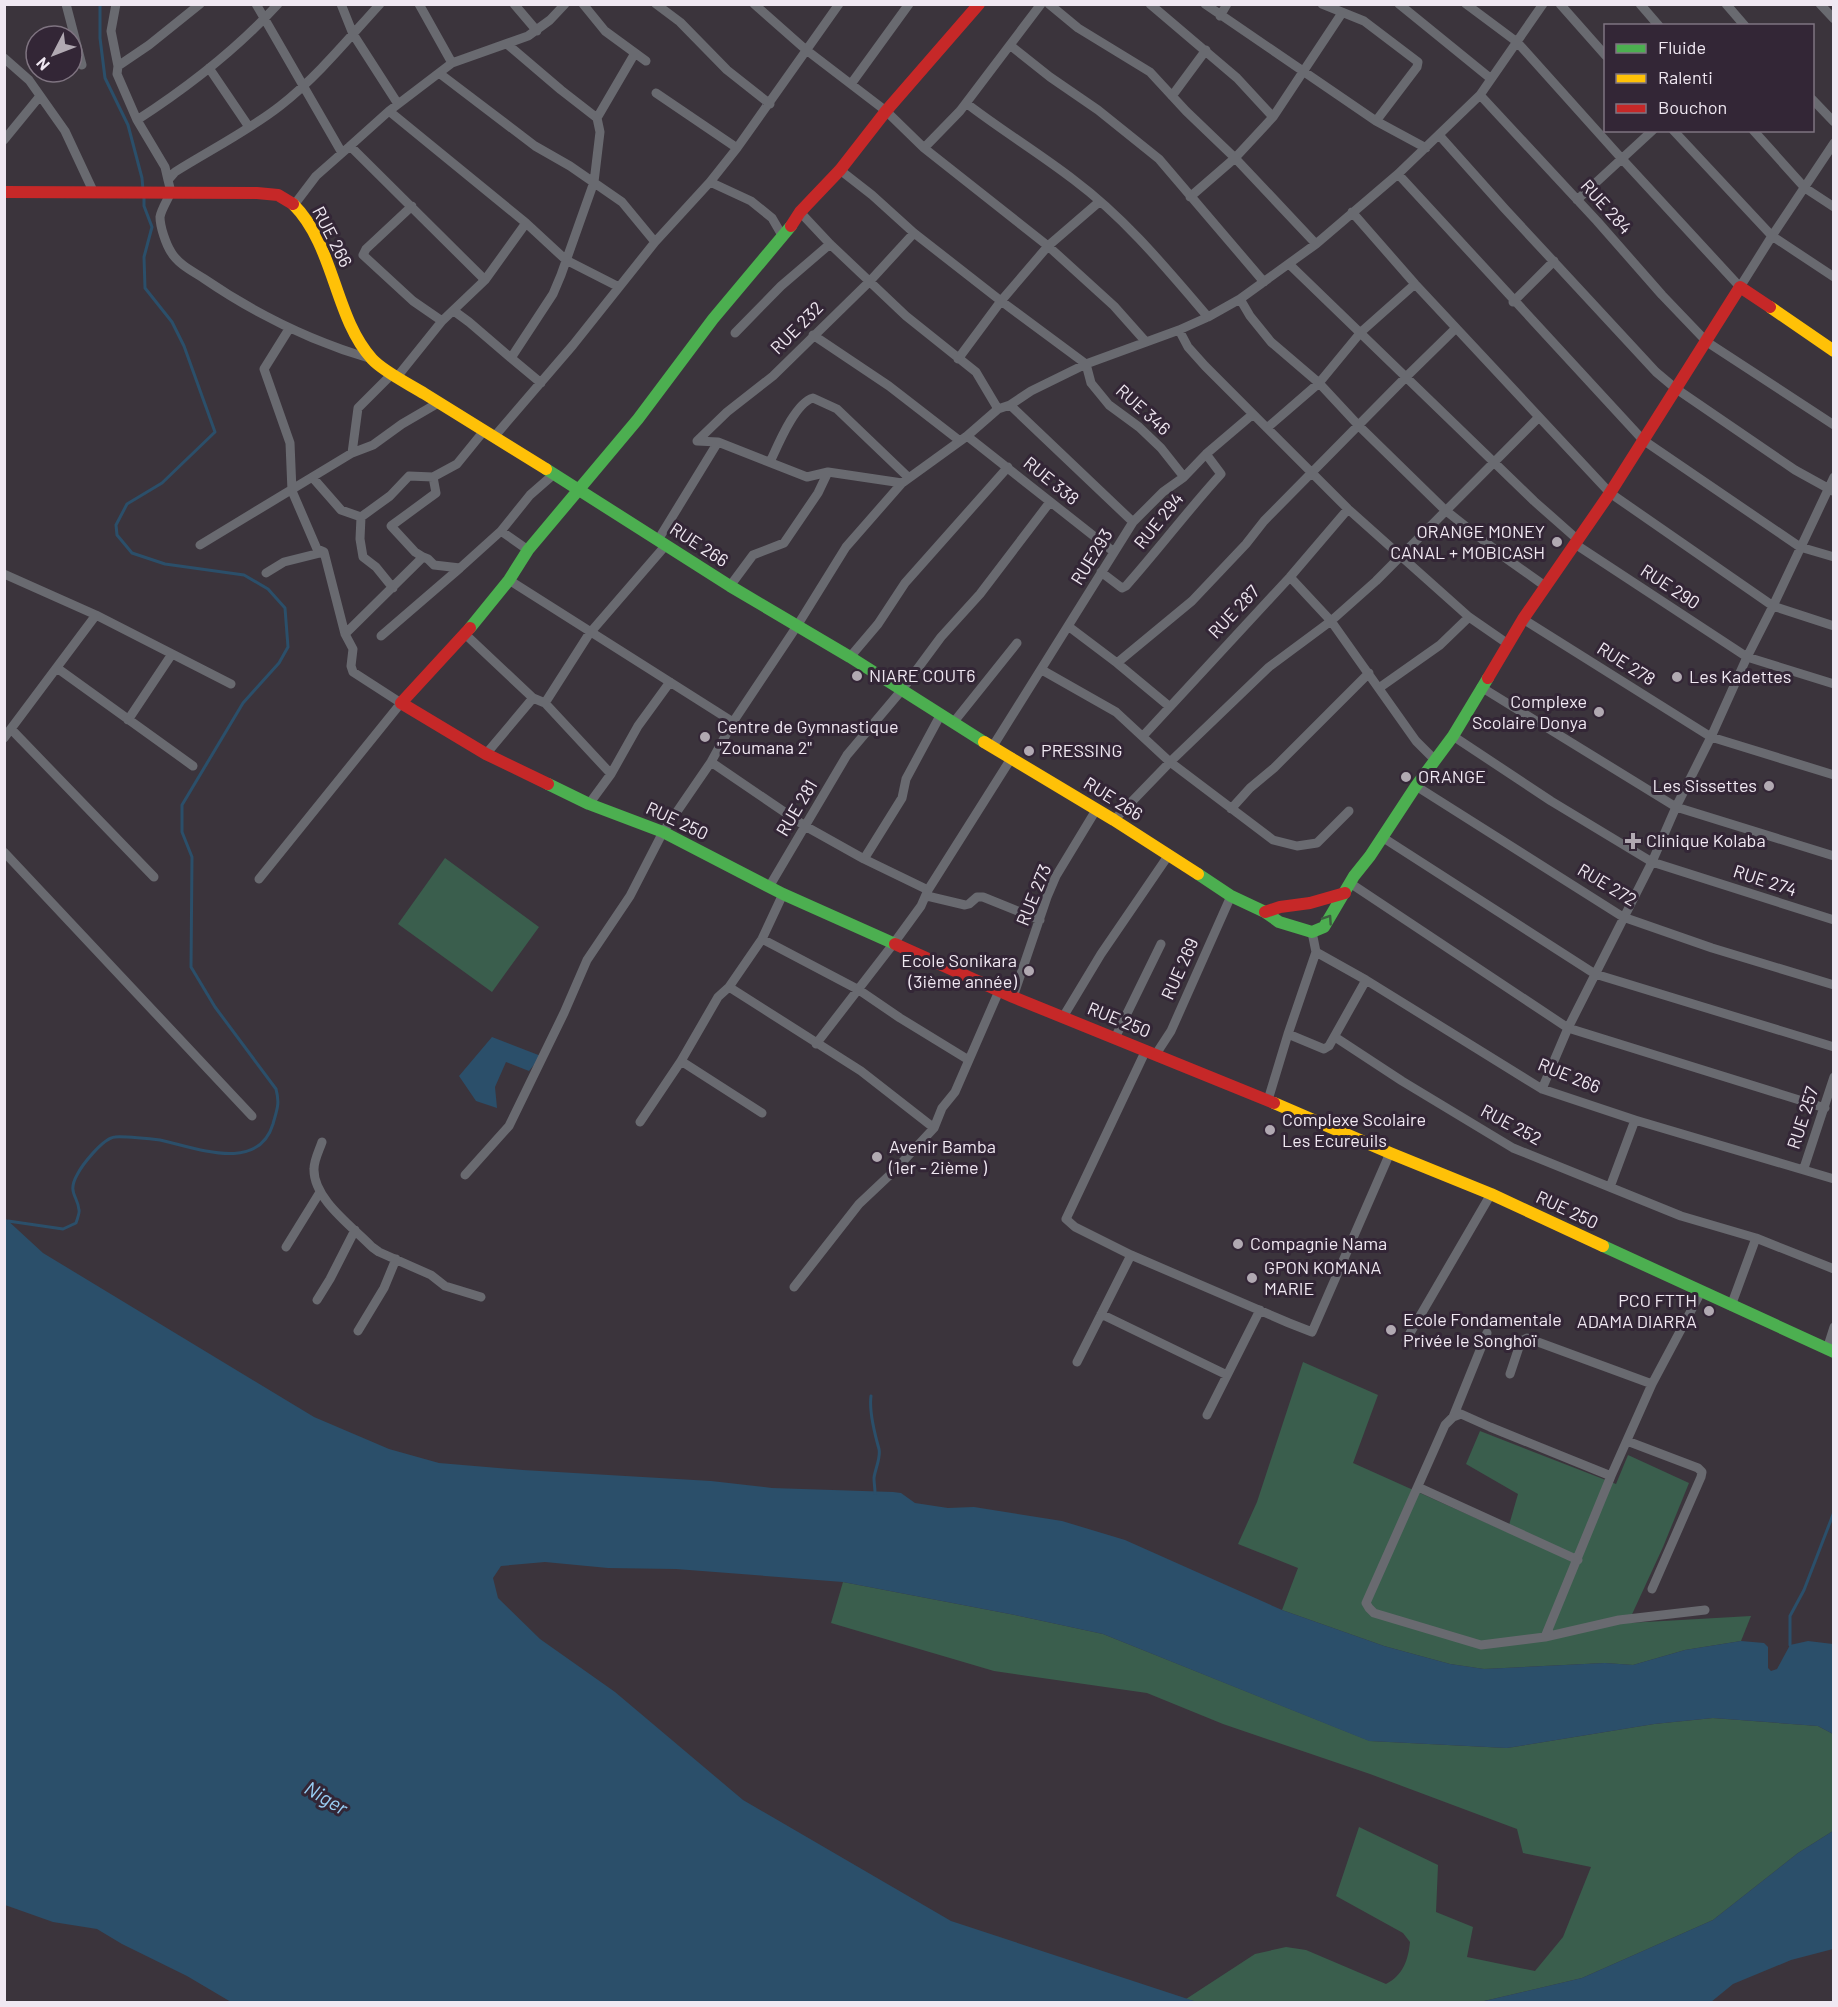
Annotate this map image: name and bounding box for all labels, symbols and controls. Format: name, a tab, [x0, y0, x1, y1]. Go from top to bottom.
north arrow	[24, 24, 84, 84]
legend	[1604, 24, 1814, 132]
text: Fluide	[1658, 36, 1706, 58]
text: N	[32, 54, 53, 75]
text: Ralenti	[1658, 66, 1713, 88]
text: Bouchon	[1658, 96, 1727, 118]
street label: RUE 284	[1576, 174, 1637, 238]
street label: RUE 266	[308, 202, 358, 271]
street label: RUE 232	[765, 296, 827, 358]
street label: RUE 346	[1112, 379, 1175, 439]
street label: RUE 338	[1019, 451, 1084, 509]
street label: RUE 294	[1129, 488, 1188, 553]
street label: RUE 266	[666, 517, 733, 571]
place label: ORANGE MONEY CANAL + MOBICASH	[1390, 520, 1545, 563]
street label: RUE293	[1065, 524, 1117, 589]
marker: ORANGE MONEY CANAL + MOBICASH	[1550, 535, 1564, 549]
street label: RUE 290	[1637, 559, 1704, 613]
street label: RUE 287	[1203, 580, 1264, 642]
street label: RUE 278	[1593, 637, 1660, 690]
place label: NIARE COUT6	[869, 664, 976, 686]
place label: Les Kadettes	[1689, 665, 1791, 687]
marker: NIARE COUT6	[850, 669, 864, 683]
marker: Les Kadettes	[1670, 670, 1684, 684]
place label: Complexe Scolaire Donya	[1472, 690, 1587, 733]
marker: Complexe Scolaire Donya	[1592, 705, 1606, 719]
place label: Centre de Gymnastique "Zoumana 2"	[717, 715, 899, 758]
marker: Centre de Gymnastique "Zoumana 2"	[698, 730, 712, 744]
place label: PRESSING	[1041, 739, 1122, 761]
marker: PRESSING	[1022, 744, 1036, 758]
place label: ORANGE	[1418, 765, 1486, 787]
marker: ORANGE	[1399, 770, 1413, 784]
street label: RUE 266	[1080, 772, 1147, 825]
place label: Les Sissettes	[1653, 774, 1757, 796]
street label: RUE 281	[771, 775, 822, 840]
marker: Les Sissettes	[1762, 779, 1776, 793]
street label: RUE 250	[643, 796, 712, 844]
place label: Clinique Kolaba	[1646, 829, 1766, 851]
marker: Clinique Kolaba	[1624, 832, 1642, 850]
street label: RUE 272	[1574, 858, 1641, 910]
street label: RUE 274	[1731, 860, 1800, 901]
street label: RUE 273	[1011, 861, 1055, 929]
one-way arrow	[1321, 915, 1332, 926]
street label: RUE 269	[1156, 934, 1202, 1003]
place label: Ecole Sonikara (3ième année)	[901, 949, 1017, 992]
marker: Ecole Sonikara (3ième année)	[1022, 964, 1036, 978]
street label: RUE 250	[1085, 996, 1154, 1042]
street label: RUE 266	[1535, 1053, 1604, 1098]
street label: RUE 257	[1782, 1083, 1823, 1152]
street label: RUE 252	[1477, 1099, 1546, 1149]
place label: Complexe Scolaire Les Ecureuils	[1282, 1108, 1426, 1151]
marker: Complexe Scolaire Les Ecureuils	[1263, 1123, 1277, 1137]
place label: Avenir Bamba (1er - 2ième )	[888, 1135, 996, 1178]
marker: Avenir Bamba (1er - 2ième )	[870, 1150, 884, 1164]
street label: RUE 250	[1533, 1185, 1602, 1233]
place label: Compagnie Nama	[1250, 1232, 1387, 1254]
marker: Compagnie Nama	[1231, 1237, 1245, 1251]
place label: GPON KOMANA MARIE	[1264, 1256, 1382, 1299]
marker: GPON KOMANA MARIE	[1245, 1271, 1259, 1285]
place label: PCO FTTH ADAMA DIARRA	[1577, 1289, 1697, 1332]
marker: PCO FTTH ADAMA DIARRA	[1702, 1304, 1716, 1318]
place label: Ecole Fondamentale Privée le Songhoï	[1403, 1308, 1562, 1351]
marker: Ecole Fondamentale Privée le Songhoï	[1384, 1323, 1398, 1337]
water label: Niger	[301, 1775, 353, 1820]

